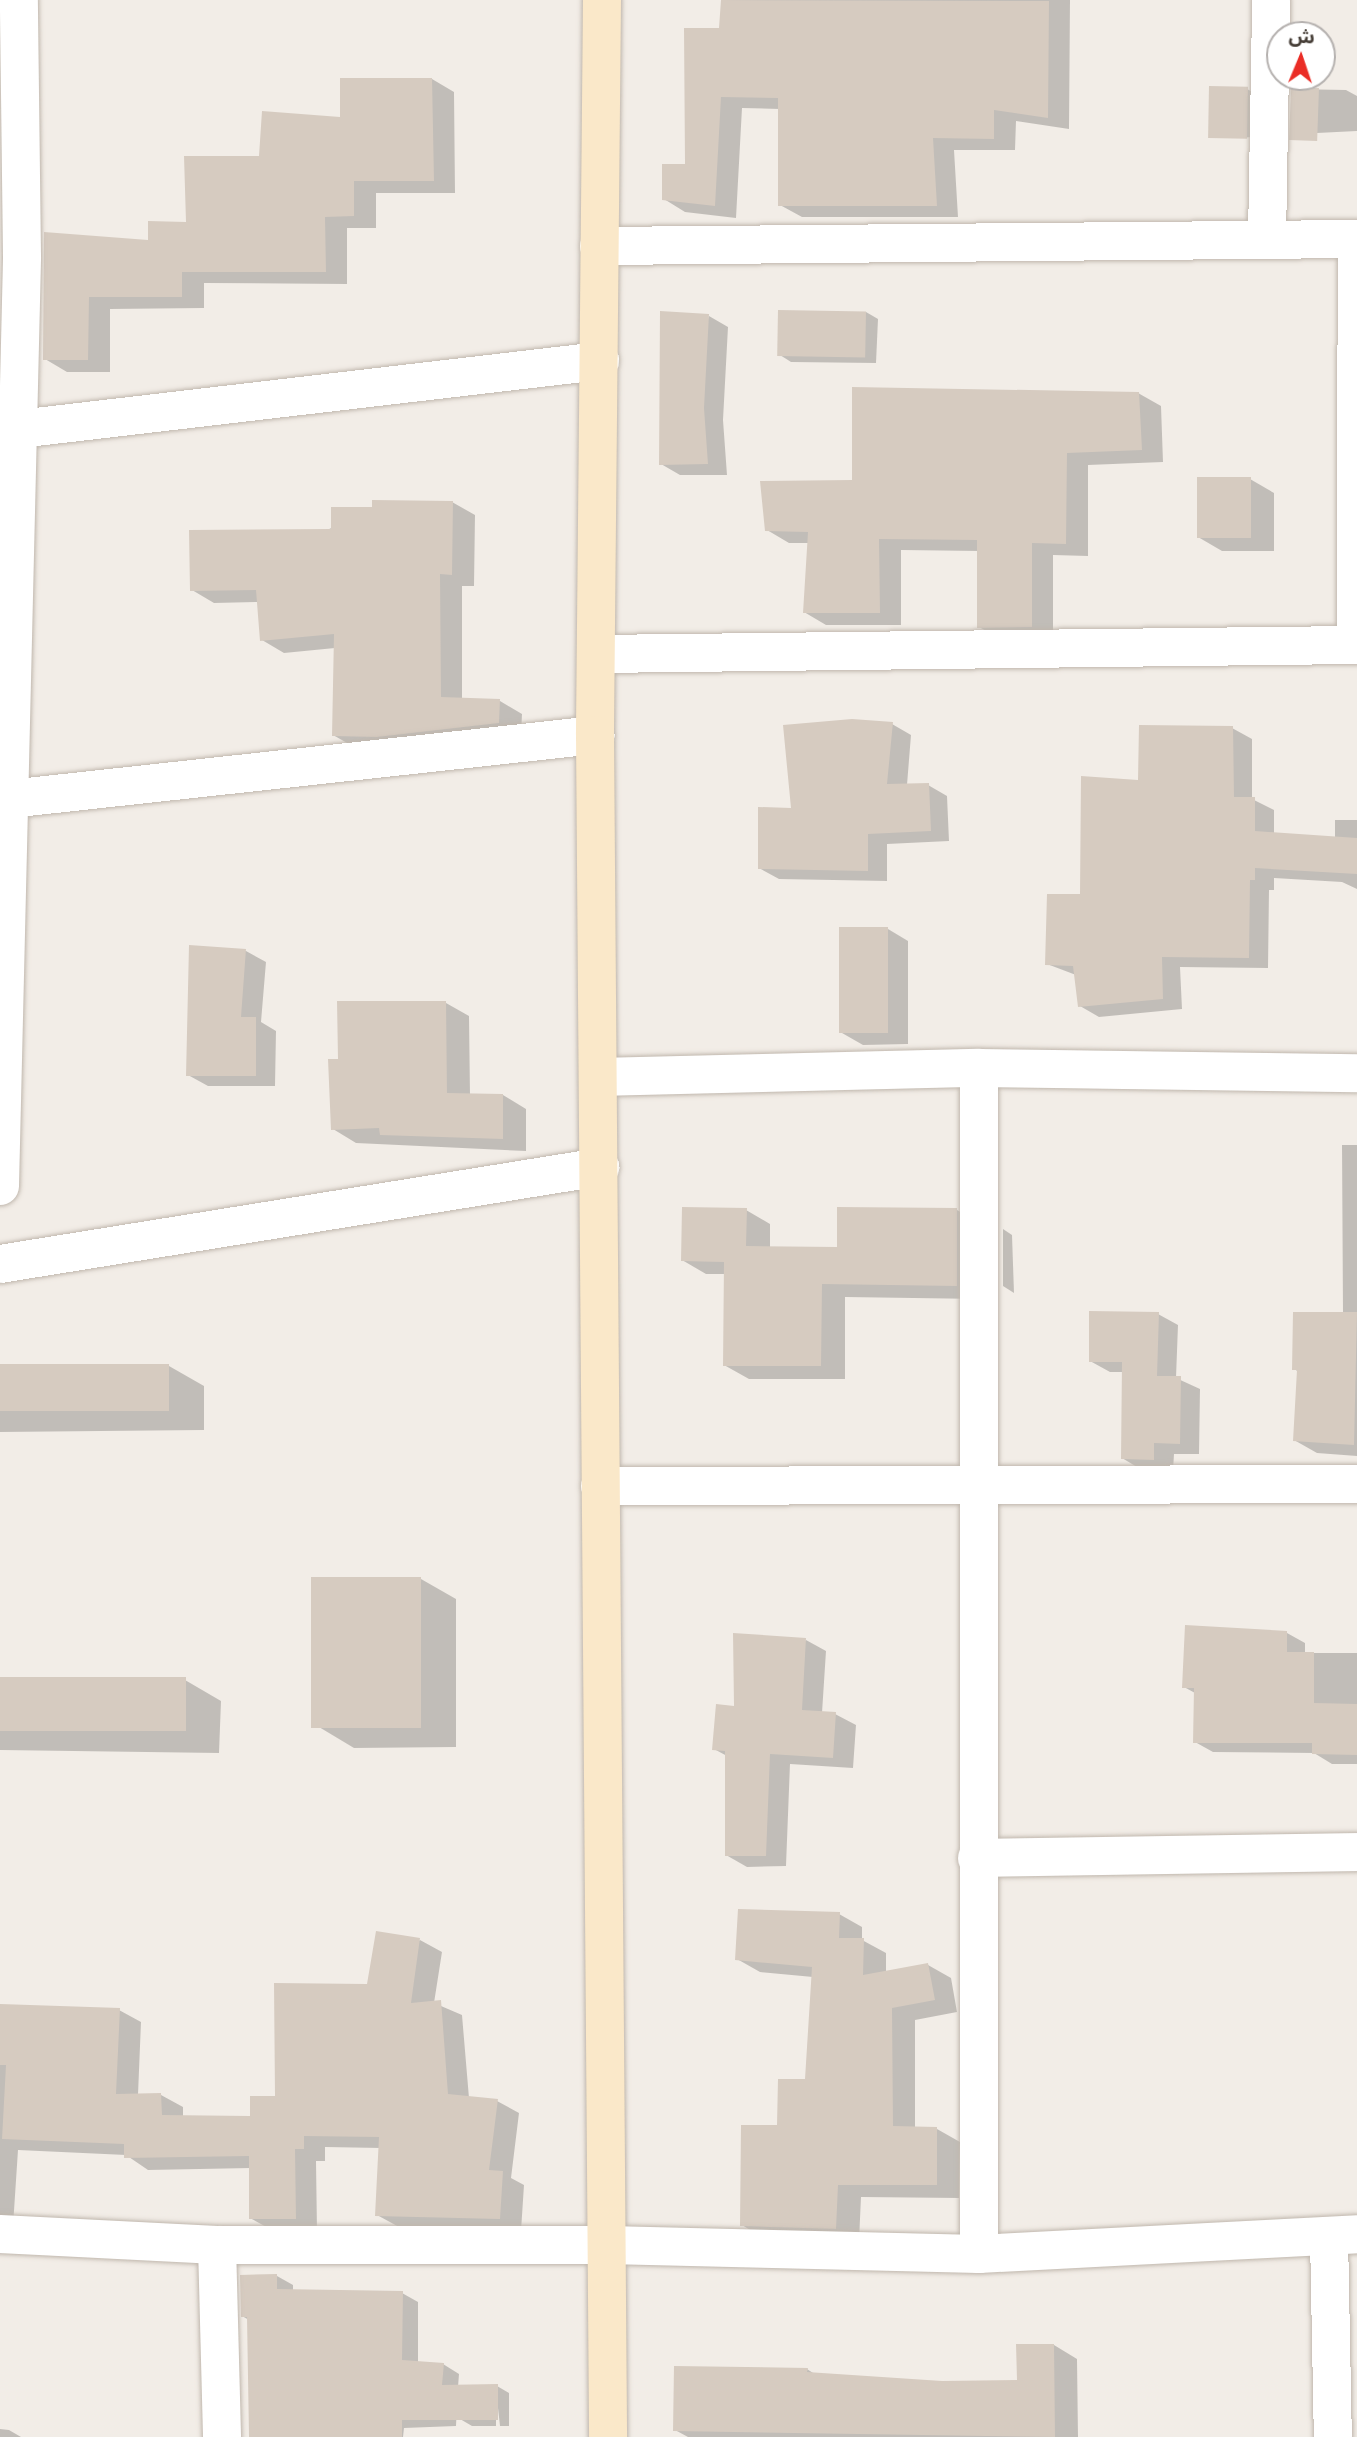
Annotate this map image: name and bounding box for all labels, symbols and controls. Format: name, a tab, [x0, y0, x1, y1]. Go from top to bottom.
north arrow	[1266, 21, 1336, 91]
text: ش	[1288, 25, 1315, 48]

